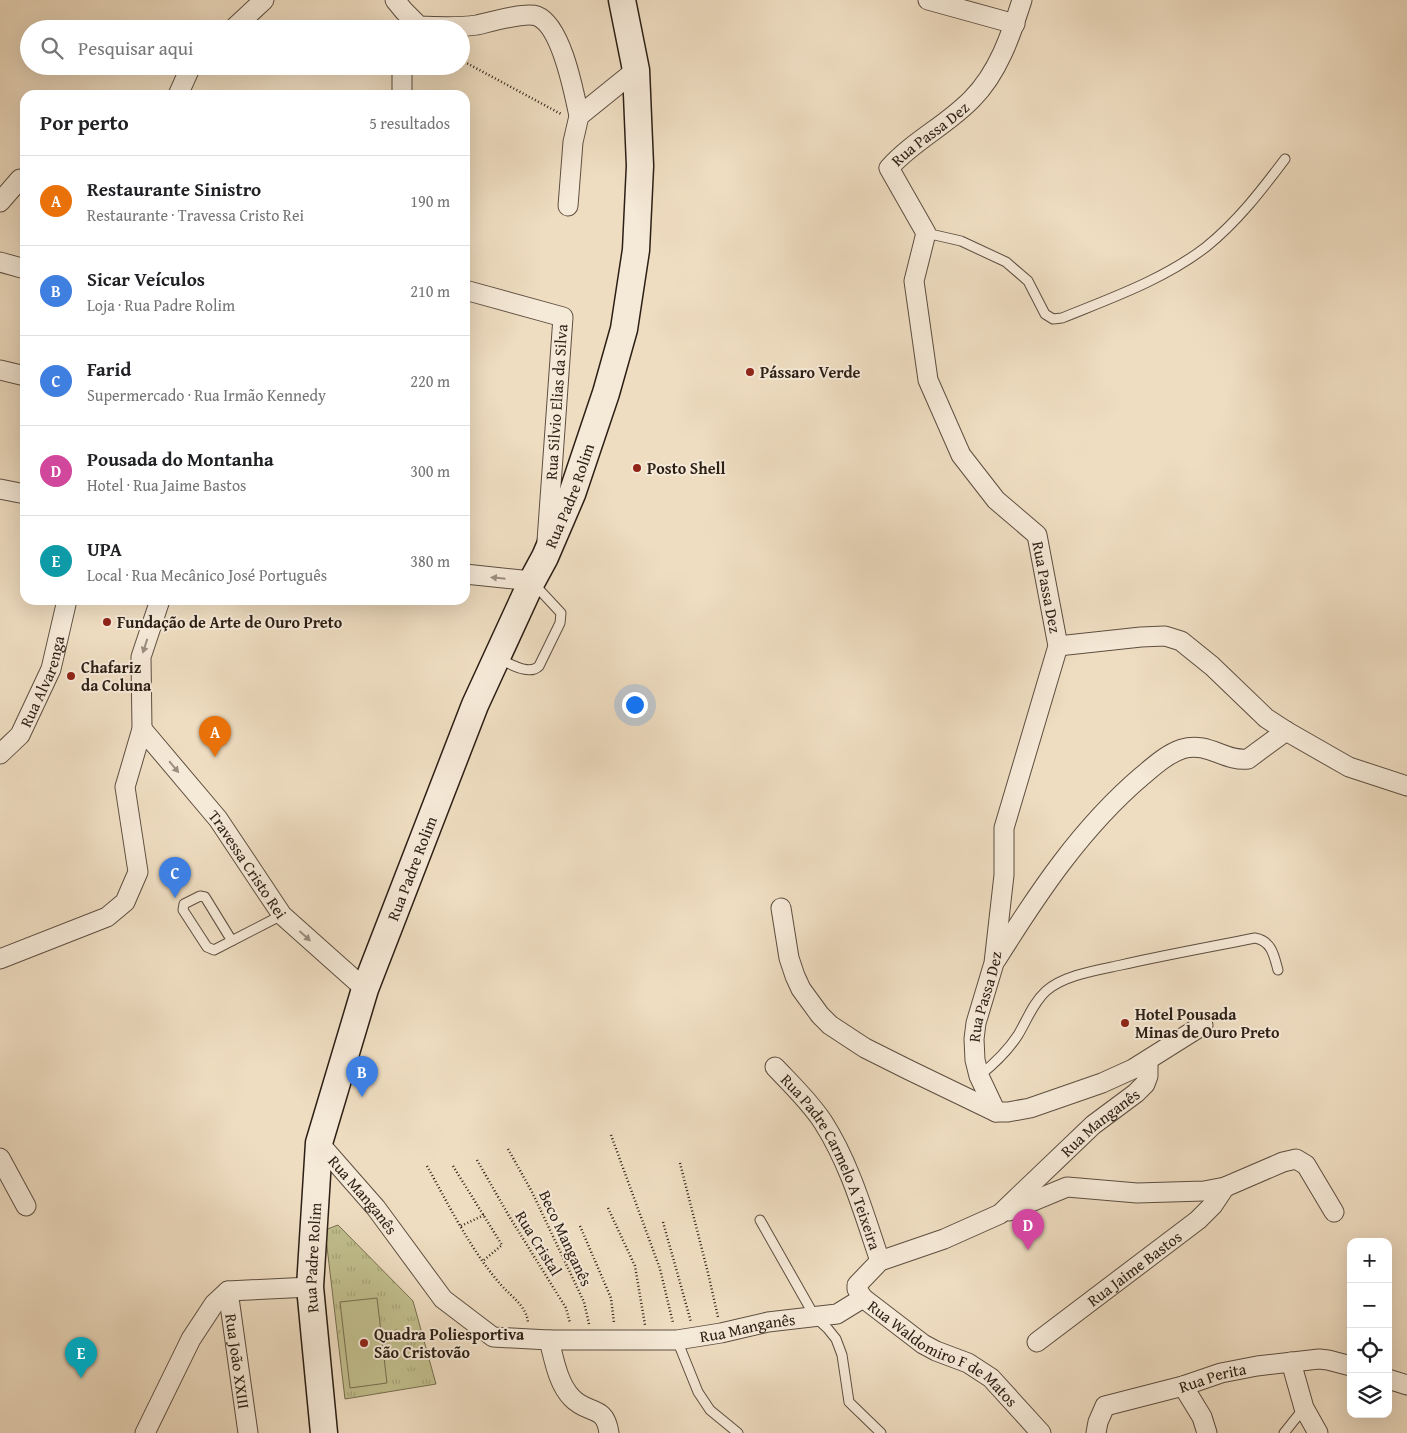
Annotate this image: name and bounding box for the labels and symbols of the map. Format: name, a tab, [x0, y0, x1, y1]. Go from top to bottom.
street label: Rua Passa Dez	[885, 96, 974, 172]
street label: Rua Silvio Elias da Silva	[539, 323, 573, 481]
place label: Pássaro Verde	[760, 360, 861, 384]
marker: Pássaro Verde	[744, 366, 756, 378]
street label: Rua Padre Rolim	[538, 440, 600, 552]
place label: Posto Shell	[647, 456, 725, 480]
marker: Posto Shell	[631, 462, 643, 474]
street label: Rua Passa Dez	[1026, 539, 1068, 635]
one-way arrow	[490, 573, 506, 581]
place label: Fundação de Arte de Ouro Preto	[117, 610, 343, 634]
marker: Fundação de Arte de Ouro Preto	[101, 616, 113, 628]
street label: Rua Alvarenga	[13, 633, 70, 731]
one-way arrow	[140, 639, 148, 654]
place label: Chafariz da Coluna	[81, 655, 152, 697]
marker: Chafariz da Coluna	[65, 670, 77, 682]
your location	[622, 692, 648, 718]
pin: A	[199, 716, 231, 757]
one-way arrow	[168, 760, 179, 773]
street label: Travessa Cristo Rei	[203, 804, 293, 924]
street label: Rua Padre Rolim	[381, 813, 443, 924]
pin: C	[159, 857, 191, 898]
one-way arrow	[299, 930, 311, 942]
street label: Rua Passa Dez	[962, 950, 1007, 1043]
place label: Hotel Pousada Minas de Ouro Preto	[1135, 1002, 1280, 1044]
marker: Hotel Pousada Minas de Ouro Preto	[1119, 1017, 1131, 1029]
pin: B	[346, 1056, 378, 1097]
street label: Rua Padre Carmelo A Teixeira	[775, 1068, 888, 1253]
street label: Rua Manganês	[1055, 1082, 1145, 1162]
street label: Rua Manganês	[323, 1150, 403, 1239]
street label: Beco Manganês	[533, 1186, 599, 1290]
street label: Rua Padre Rolim	[298, 1202, 327, 1314]
street label: Rua Cristal	[510, 1206, 569, 1281]
pin: D	[1012, 1209, 1044, 1250]
street label: Rua Jaime Bastos	[1082, 1225, 1187, 1312]
street label: Rua Waldomiro F de Matos	[863, 1294, 1023, 1412]
street label: Rua Manganês	[698, 1307, 797, 1348]
street label: Rua João XXIII	[219, 1312, 256, 1411]
place label: Quadra Poliesportiva São Cristovão	[374, 1322, 525, 1364]
pin: E	[65, 1337, 97, 1378]
marker: Quadra Poliesportiva São Cristovão	[358, 1337, 370, 1349]
street label: Rua Perita	[1175, 1356, 1249, 1399]

